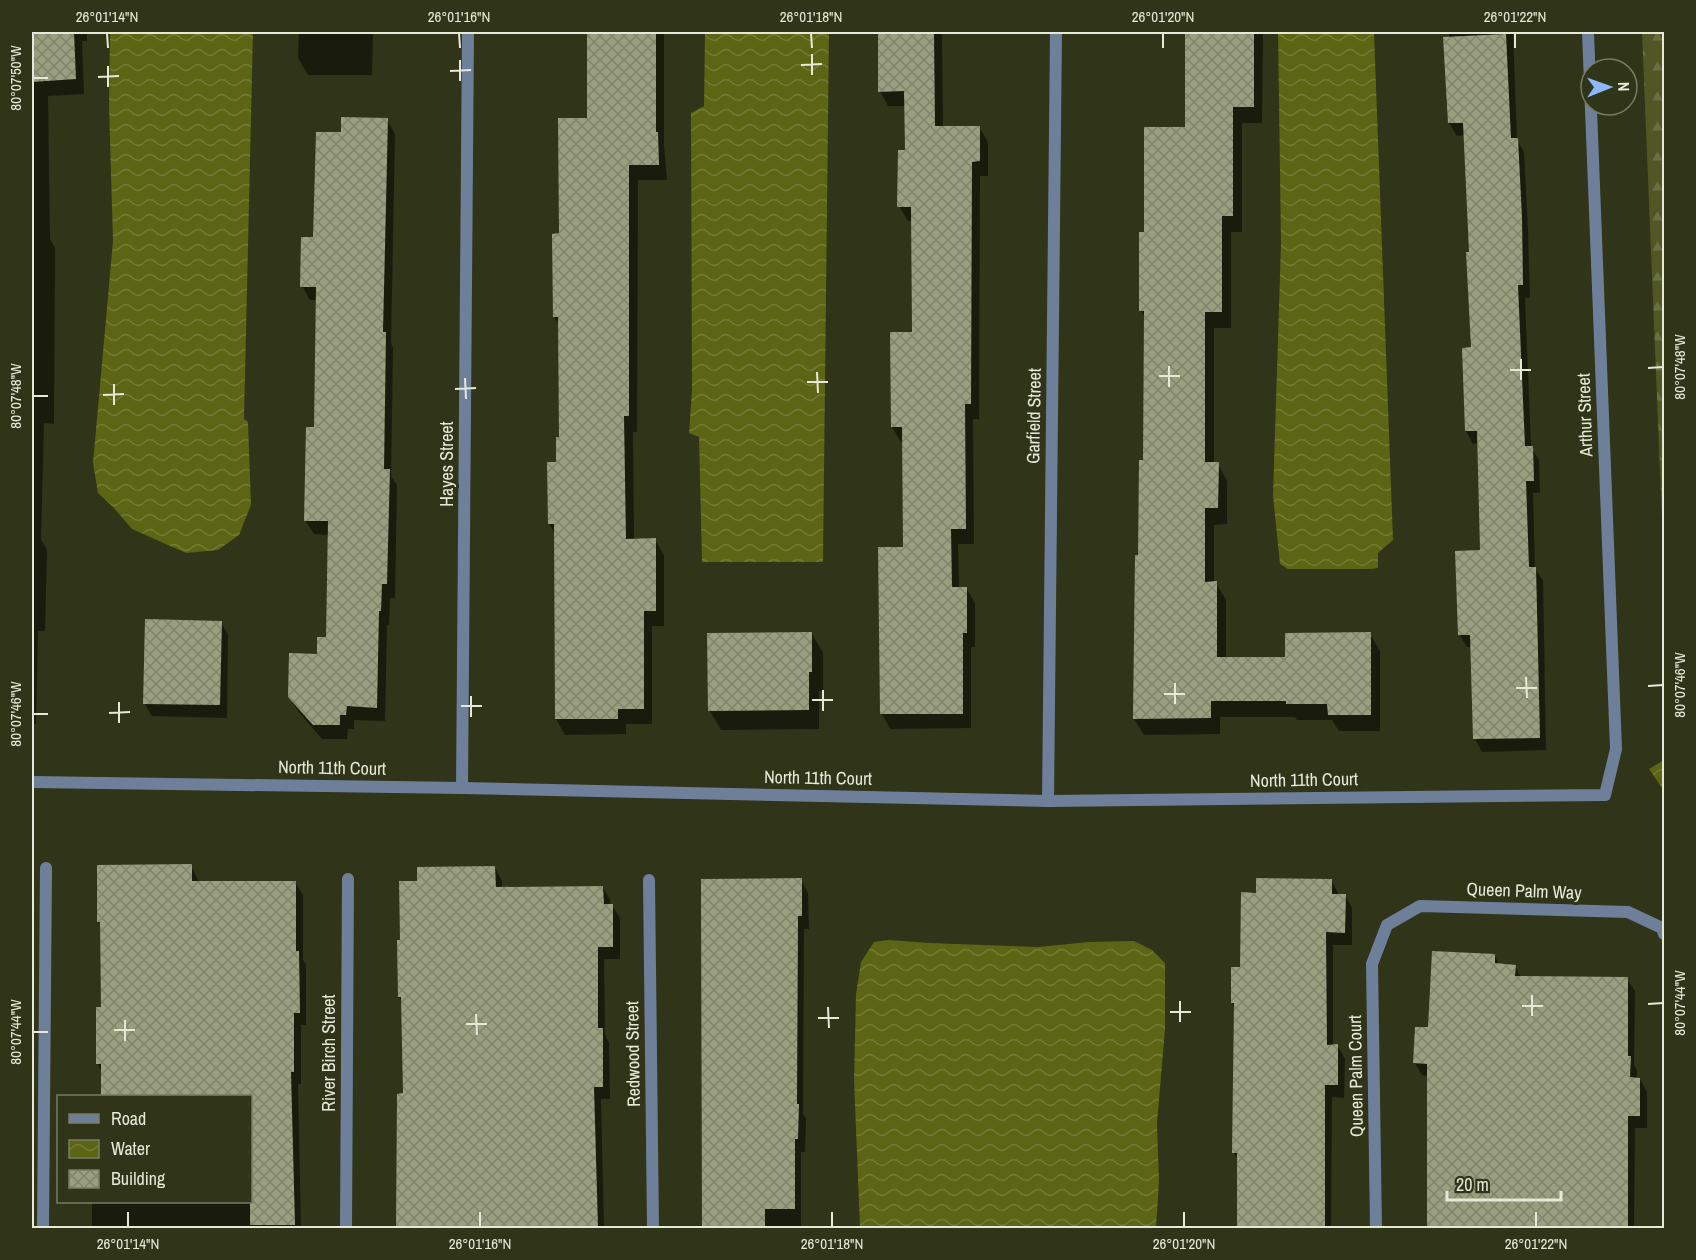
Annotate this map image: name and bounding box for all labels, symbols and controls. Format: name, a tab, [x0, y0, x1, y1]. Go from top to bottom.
text: 26°01'14"N	[76, 6, 138, 27]
text: 26°01'16"N	[428, 6, 490, 27]
text: 26°01'18"N	[780, 6, 842, 27]
text: 26°01'20"N	[1132, 6, 1194, 27]
text: 26°01'22"N	[1484, 6, 1546, 27]
text: 80°07'50"W	[5, 45, 26, 111]
north arrow	[1579, 57, 1639, 117]
text: N	[1613, 82, 1635, 92]
text: 80°07'48"W	[1669, 334, 1690, 400]
text: 80°07'48"W	[5, 363, 26, 429]
street label: Garfield Street	[1020, 368, 1047, 464]
street label: Arthur Street	[1571, 373, 1598, 458]
street label: Hayes Street	[434, 421, 459, 507]
text: 80°07'46"W	[1669, 652, 1690, 718]
text: 80°07'46"W	[5, 681, 26, 747]
street label: North 11th Court	[278, 754, 386, 781]
street label: North 11th Court	[764, 764, 872, 791]
street label: North 11th Court	[1250, 766, 1358, 793]
street label: Queen Palm Way	[1466, 876, 1583, 905]
text: 80°07'44"W	[1669, 970, 1690, 1036]
street label: River Birch Street	[316, 994, 341, 1112]
text: 80°07'44"W	[5, 999, 26, 1065]
street label: Redwood Street	[619, 1001, 646, 1107]
street label: Queen Palm Court	[1342, 1015, 1369, 1137]
legend	[57, 1095, 252, 1203]
text: Road	[111, 1106, 146, 1131]
text: Water	[111, 1136, 150, 1161]
scale bar	[1447, 1164, 1561, 1202]
text: Building	[111, 1166, 166, 1191]
text: 20 m	[1456, 1172, 1489, 1197]
text: 26°01'14"N	[97, 1233, 159, 1254]
text: 26°01'16"N	[449, 1233, 511, 1254]
text: 26°01'18"N	[801, 1233, 863, 1254]
text: 26°01'20"N	[1153, 1233, 1215, 1254]
text: 26°01'22"N	[1505, 1233, 1567, 1254]

